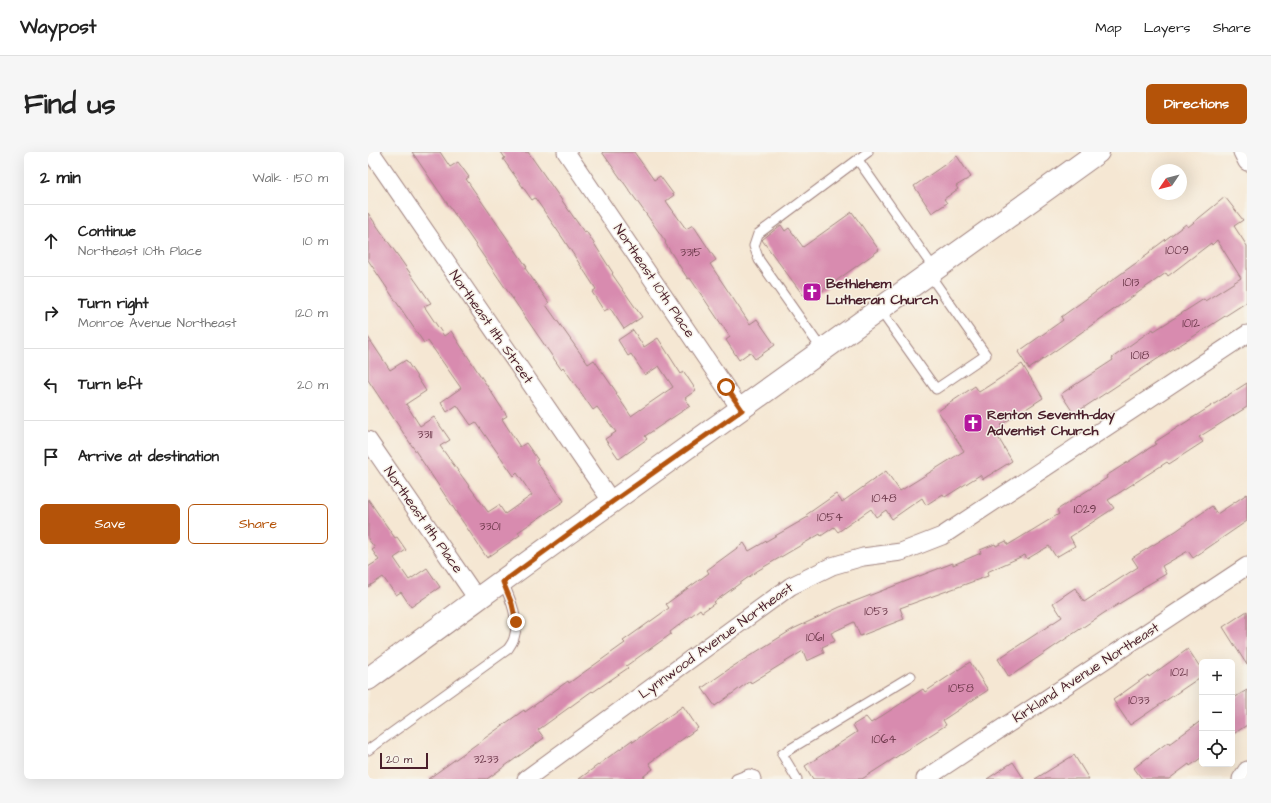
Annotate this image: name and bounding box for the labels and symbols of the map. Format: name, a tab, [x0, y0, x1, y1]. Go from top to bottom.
north arrow	[1151, 164, 1187, 200]
street label: Northeast 10th Place	[608, 220, 700, 342]
house number: 1009	[1165, 242, 1189, 259]
house number: 3315	[680, 244, 703, 261]
street label: Northeast 11th Street	[444, 266, 538, 388]
place label: Bethlehem Lutheran Church	[826, 274, 939, 310]
house number: 1013	[1123, 274, 1139, 291]
church icon: Bethlehem Lutheran Church	[801, 281, 823, 303]
house number: 1012	[1182, 315, 1200, 332]
house number: 1018	[1131, 347, 1149, 364]
route start	[717, 378, 735, 396]
place label: Renton Seventh-day Adventist Church	[987, 405, 1115, 441]
church icon: Renton Seventh-day Adventist Church	[962, 412, 984, 434]
house number: 3311	[417, 426, 433, 443]
street label: Northeast 11th Place	[379, 462, 468, 578]
house number: 1048	[871, 490, 897, 507]
house number: 1029	[1074, 501, 1097, 518]
house number: 1054	[817, 509, 843, 526]
house number: 3301	[479, 518, 501, 535]
street label: Lynnwood Avenue Northeast	[635, 578, 798, 704]
house number: 1053	[864, 603, 888, 620]
route end	[507, 613, 525, 631]
street label: Kirkland Avenue Northeast	[1009, 618, 1164, 728]
house number: 1061	[806, 629, 825, 646]
house number: 1021	[1170, 664, 1188, 681]
house number: 1058	[948, 680, 974, 697]
house number: 1033	[1128, 692, 1150, 709]
house number: 1064	[872, 731, 896, 748]
scale bar	[380, 751, 428, 770]
house number: 3233	[473, 751, 499, 768]

